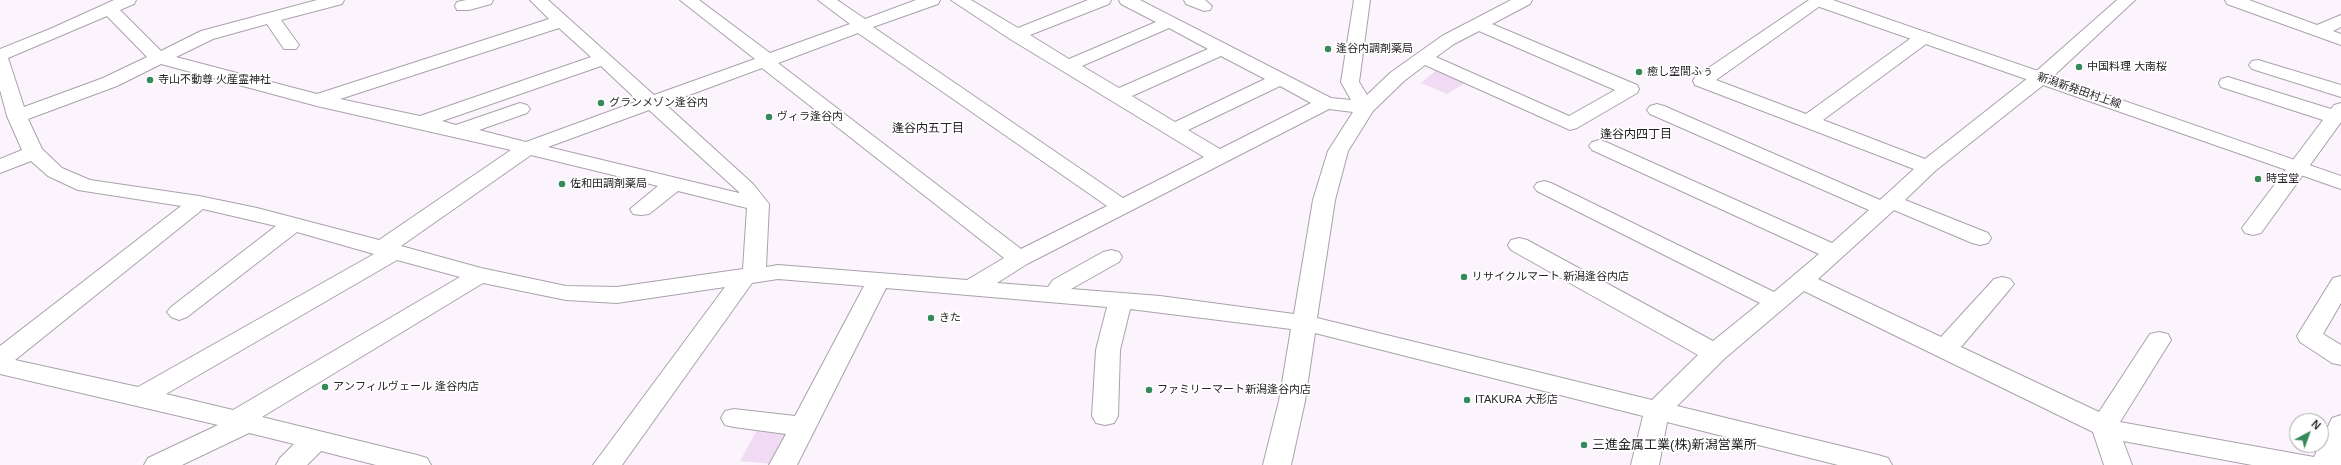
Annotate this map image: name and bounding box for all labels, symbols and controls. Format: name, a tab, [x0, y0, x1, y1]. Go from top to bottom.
place label: 逢谷内調剤薬局	[1336, 42, 1413, 56]
marker: 逢谷内調剤薬局	[1323, 44, 1333, 54]
place label: 中国料理 大南桜	[2087, 60, 2167, 74]
marker: 中国料理 大南桜	[2074, 62, 2084, 72]
place label: 癒し空間ふぅ	[1647, 65, 1713, 79]
marker: 癒し空間ふぅ	[1634, 67, 1644, 77]
street label: 新潟新発田村上線	[2035, 70, 2123, 112]
place label: 寺山不動尊 火産霊神社	[158, 73, 271, 87]
marker: 寺山不動尊 火産霊神社	[145, 75, 155, 85]
place label: グランメゾン逢谷内	[609, 96, 708, 110]
marker: グランメゾン逢谷内	[596, 98, 606, 108]
place label: ヴィラ逢谷内	[777, 110, 843, 124]
marker: ヴィラ逢谷内	[764, 112, 774, 122]
district label: 逢谷内五丁目	[892, 122, 964, 136]
district label: 逢谷内四丁目	[1600, 128, 1672, 142]
place label: 時宝堂	[2266, 172, 2299, 186]
marker: 時宝堂	[2253, 174, 2263, 184]
place label: 佐和田調剤薬局	[570, 177, 647, 191]
marker: 佐和田調剤薬局	[557, 179, 567, 189]
place label: リサイクルマート 新潟逢谷内店	[1472, 270, 1629, 284]
marker: リサイクルマート 新潟逢谷内店	[1459, 272, 1469, 282]
place label: きた	[939, 311, 961, 325]
marker: きた	[926, 313, 936, 323]
place label: アンフィルヴェール 逢谷内店	[333, 380, 479, 394]
marker: アンフィルヴェール 逢谷内店	[320, 382, 330, 392]
place label: ファミリーマート新潟逢谷内店	[1157, 383, 1311, 397]
marker: ファミリーマート新潟逢谷内店	[1144, 385, 1154, 395]
place label: ITAKURA 大形店	[1475, 393, 1558, 407]
marker: ITAKURA 大形店	[1462, 395, 1472, 405]
north arrow	[2289, 413, 2329, 453]
text: N	[2309, 418, 2323, 432]
place label: 三進金属工業(株)新潟営業所	[1592, 437, 1757, 453]
marker: 三進金属工業(株)新潟営業所	[1579, 440, 1589, 450]

